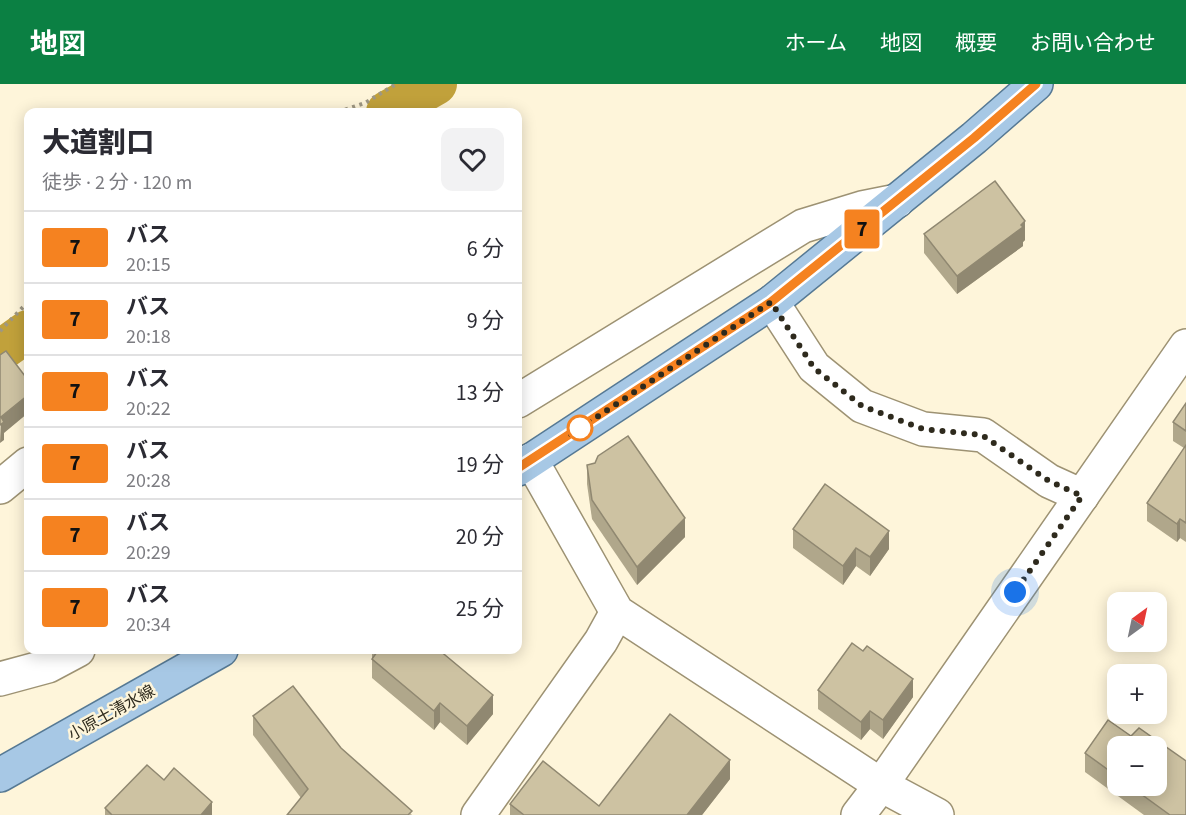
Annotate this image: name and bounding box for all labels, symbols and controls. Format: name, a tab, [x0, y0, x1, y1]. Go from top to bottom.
text: 地図	[30, 24, 86, 64]
text: ホーム	[785, 28, 847, 58]
text: 地図	[880, 28, 922, 58]
text: 概要	[955, 28, 997, 58]
text: お問い合わせ	[1030, 28, 1156, 58]
text: 大道割口	[42, 123, 154, 163]
button: heart	[441, 128, 504, 191]
text: 徒歩 · 2 分 · 120 m	[42, 169, 192, 197]
line badge: 7	[842, 210, 882, 248]
text: 7	[856, 214, 868, 244]
text: バス	[126, 219, 170, 251]
text: 7	[69, 232, 81, 262]
text: 6 分	[467, 233, 504, 265]
text: 20:15	[126, 251, 171, 279]
text: バス	[126, 291, 170, 323]
text: 7	[69, 304, 81, 334]
text: 9 分	[467, 305, 504, 337]
text: 20:18	[126, 323, 171, 351]
text: バス	[126, 363, 170, 395]
text: 7	[69, 376, 81, 406]
text: 13 分	[456, 377, 504, 409]
text: 20:22	[126, 395, 171, 423]
unlabelled marker	[567, 415, 593, 441]
text: バス	[126, 435, 170, 467]
text: 7	[69, 448, 81, 478]
text: 19 分	[456, 449, 504, 481]
text: 20:28	[126, 467, 171, 495]
text: バス	[126, 507, 170, 539]
text: 7	[69, 520, 81, 550]
text: 20 分	[456, 521, 504, 553]
text: 20:29	[126, 539, 171, 567]
your location	[1000, 577, 1030, 607]
text: バス	[126, 579, 170, 611]
text: 7	[69, 592, 81, 622]
north arrow	[1107, 592, 1167, 652]
map controls	[1107, 592, 1167, 796]
text: 25 分	[456, 593, 504, 625]
text: 20:34	[126, 611, 171, 639]
button: +	[1107, 664, 1167, 724]
street label: 小原土清水線	[64, 680, 159, 746]
button: −	[1107, 736, 1167, 796]

